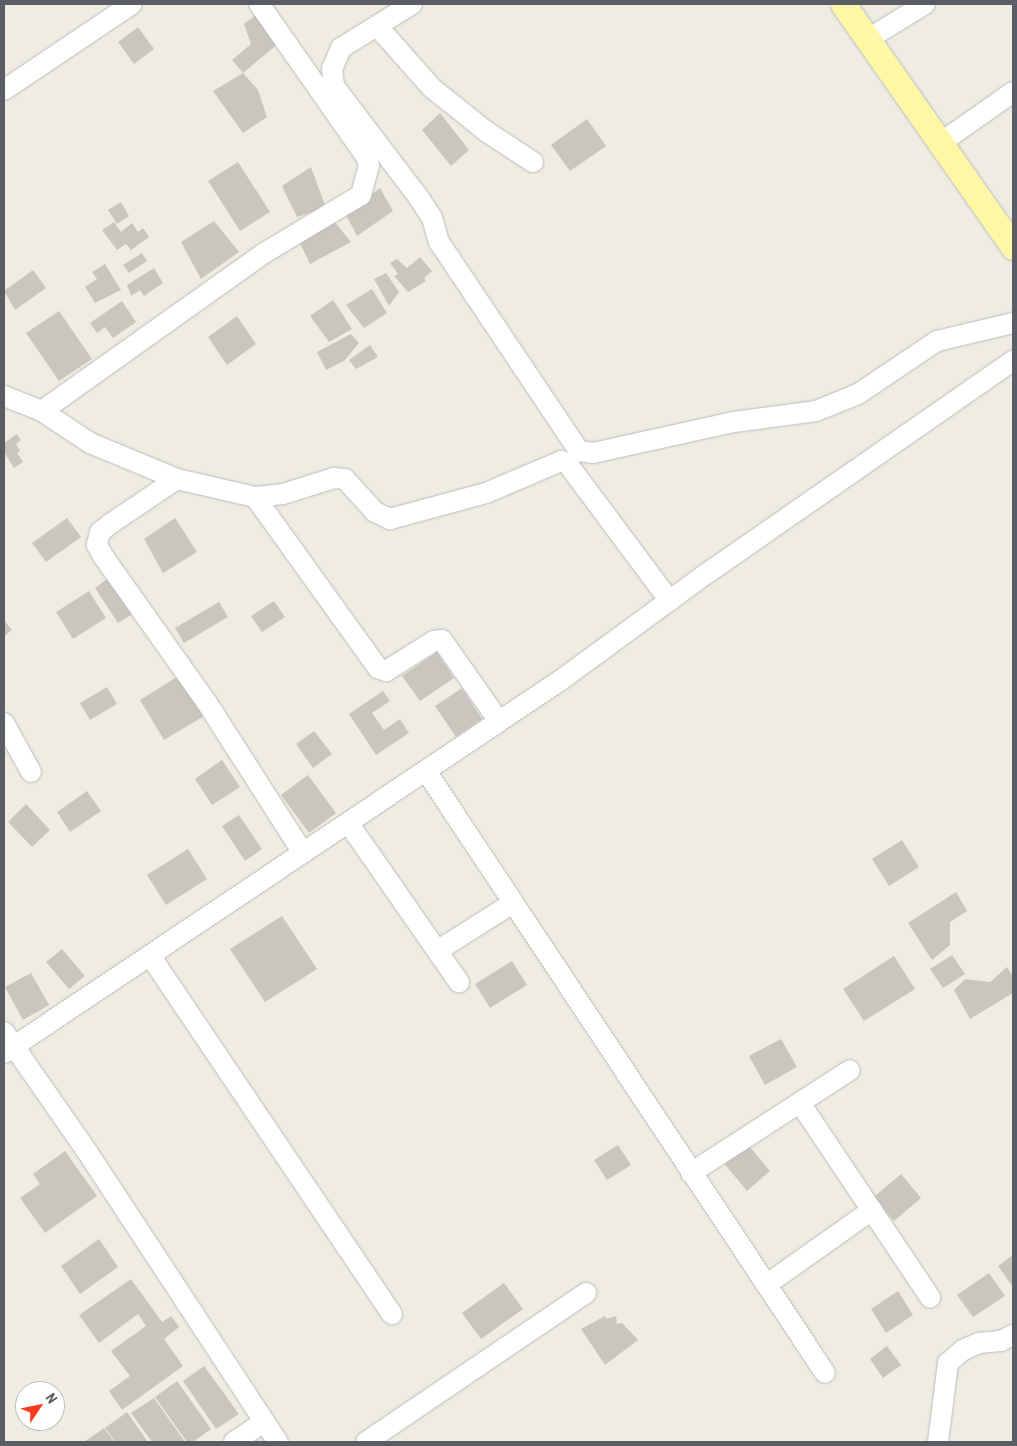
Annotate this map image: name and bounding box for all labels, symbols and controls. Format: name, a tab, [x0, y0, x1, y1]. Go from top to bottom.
north arrow	[15, 1381, 65, 1431]
text: N	[43, 1390, 61, 1406]

